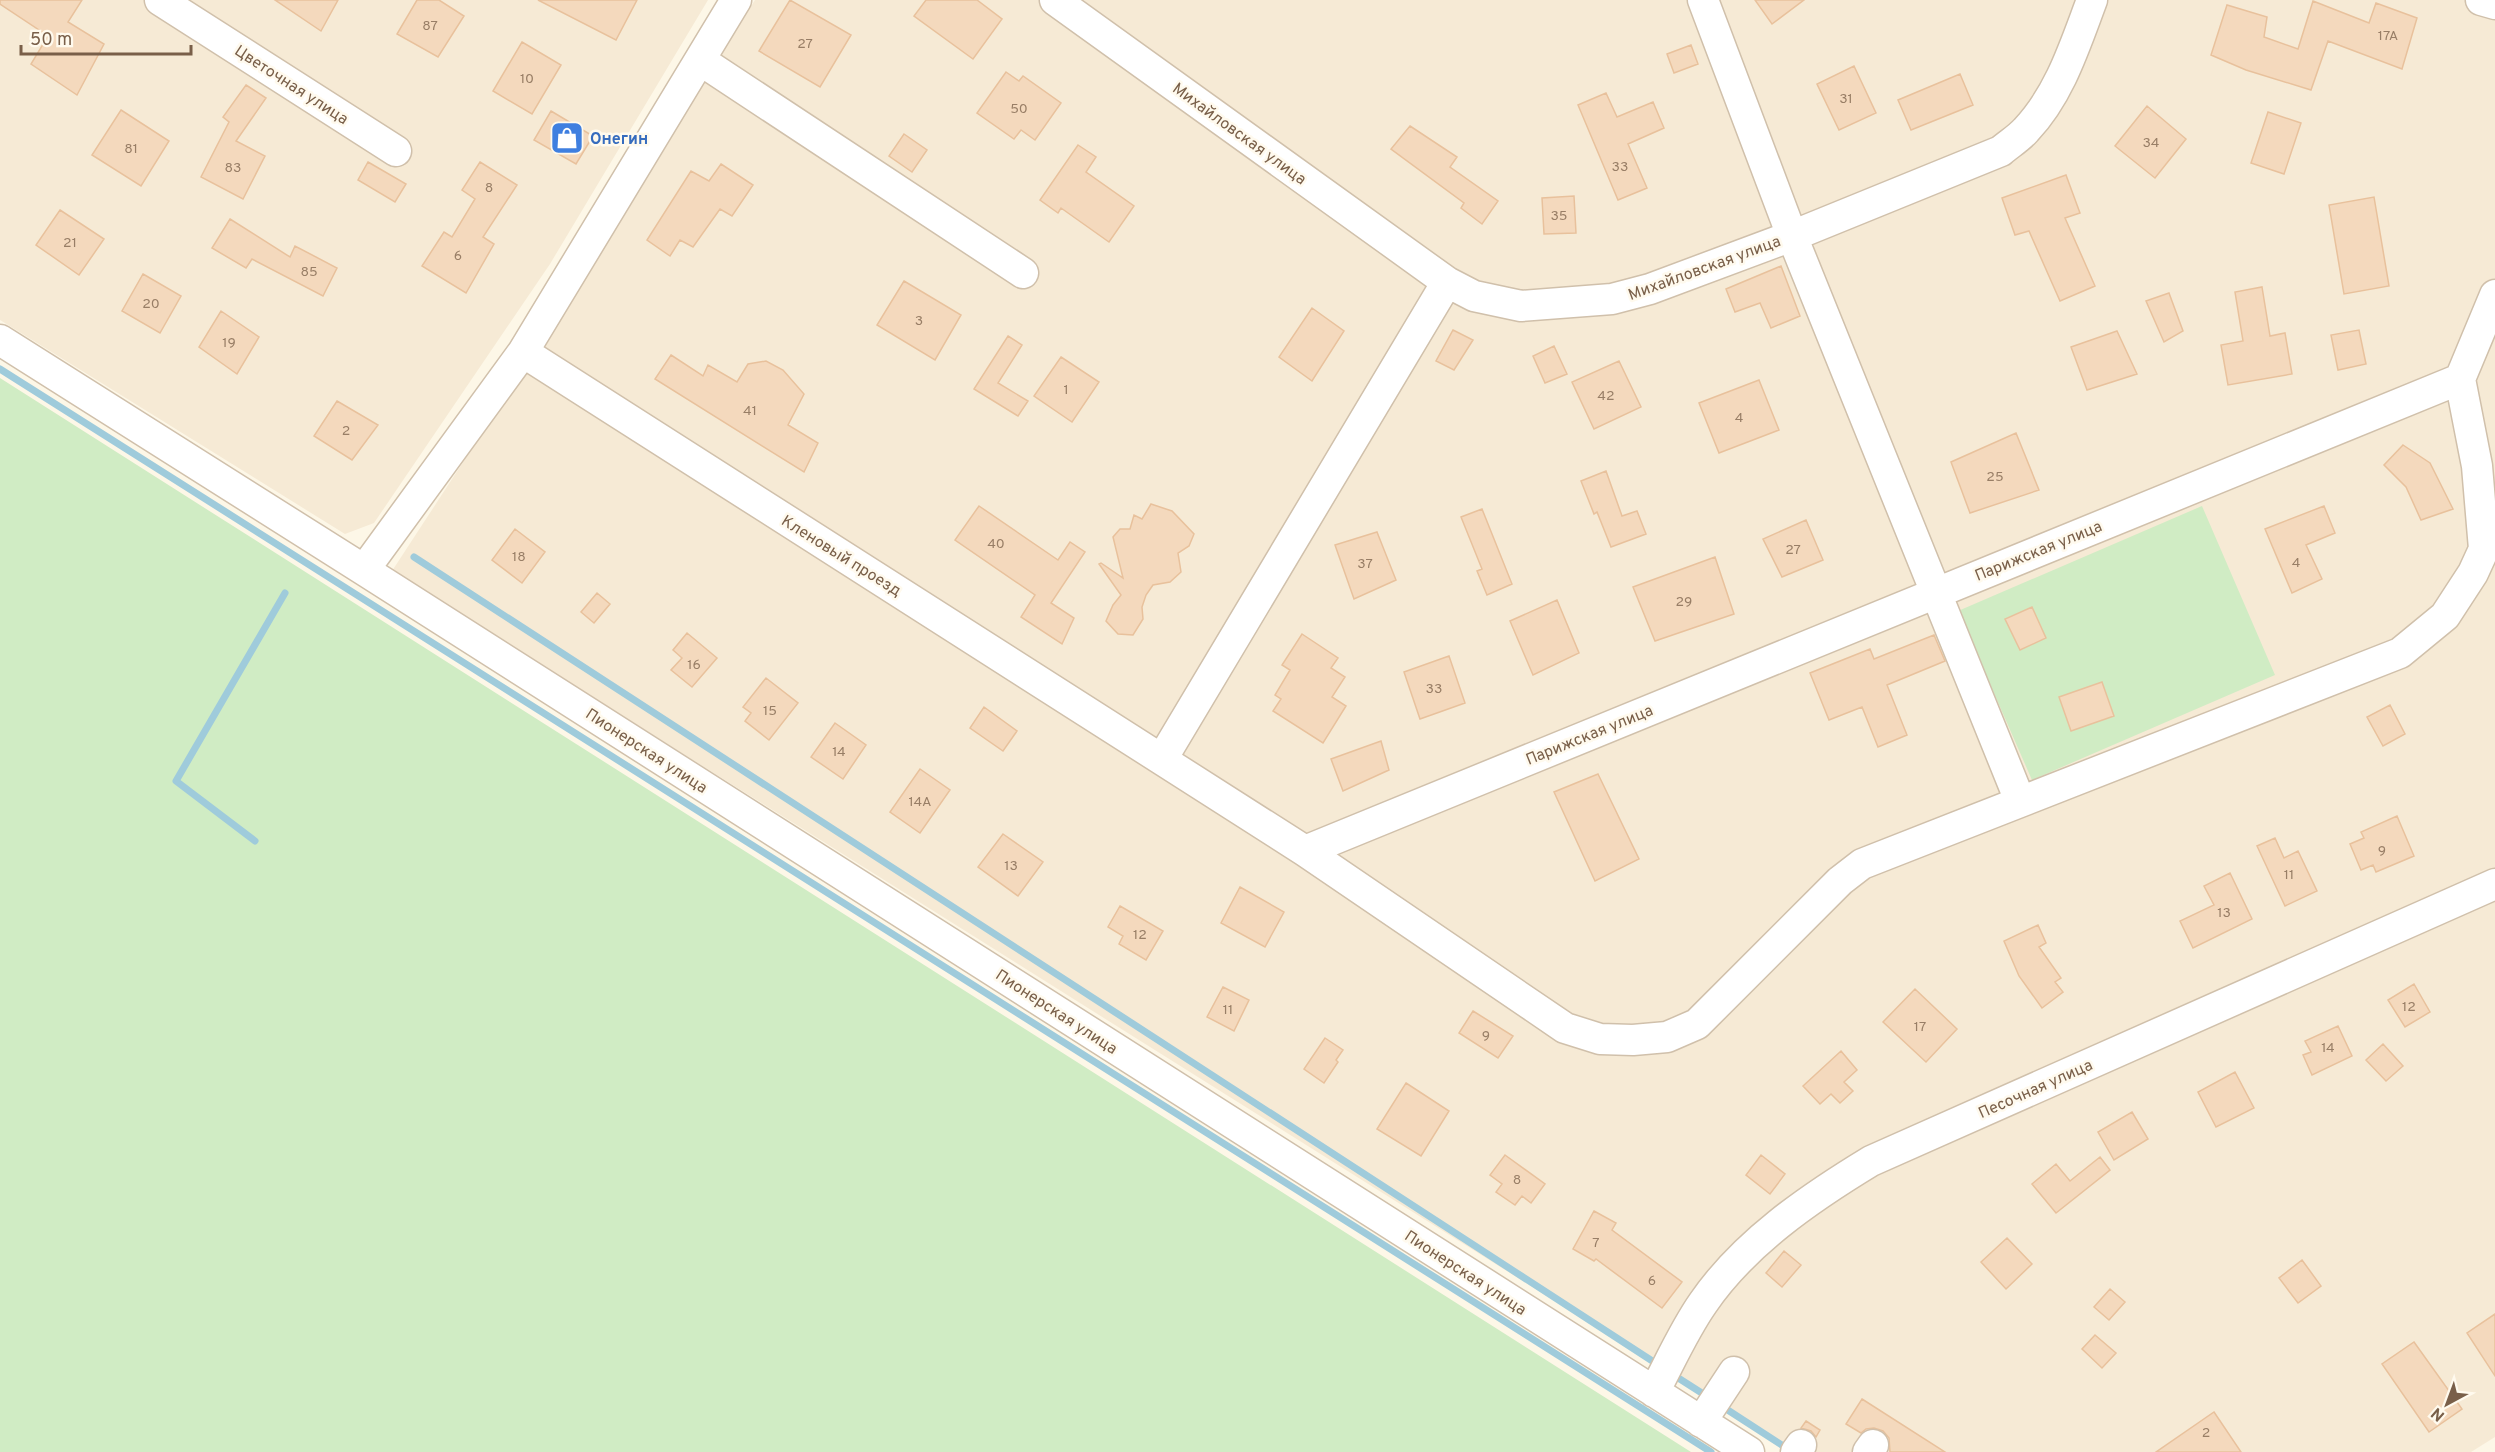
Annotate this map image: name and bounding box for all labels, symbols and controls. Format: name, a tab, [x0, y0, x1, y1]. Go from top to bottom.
scale bar	[21, 18, 190, 56]
house number: 87	[422, 18, 438, 35]
house number: 17А	[2378, 28, 2398, 45]
text: 50 m	[30, 29, 72, 52]
house number: 27	[797, 36, 813, 53]
street label: Цветочная улица	[230, 41, 352, 130]
house number: 10	[520, 71, 534, 88]
street label: Михайловская улица	[1168, 79, 1310, 190]
house number: 31	[1839, 91, 1853, 108]
house number: 50	[1010, 101, 1028, 118]
shop icon: Онегин	[549, 120, 585, 156]
place label: Онегин	[590, 130, 648, 150]
house number: 34	[2142, 135, 2160, 152]
house number: 81	[124, 141, 138, 158]
house number: 33	[1612, 159, 1628, 176]
house number: 83	[225, 160, 241, 177]
house number: 8	[485, 180, 493, 197]
house number: 35	[1550, 208, 1568, 225]
street label: Михайловская улица	[1626, 232, 1784, 306]
house number: 21	[63, 235, 77, 252]
house number: 6	[454, 248, 462, 265]
house number: 85	[300, 264, 318, 281]
house number: 20	[142, 296, 160, 313]
house number: 3	[915, 313, 923, 330]
house number: 19	[222, 335, 236, 352]
house number: 1	[1063, 382, 1069, 399]
house number: 42	[1597, 388, 1615, 405]
house number: 41	[743, 403, 757, 420]
house number: 4	[1735, 410, 1743, 427]
house number: 2	[342, 423, 350, 440]
house number: 25	[1986, 469, 2004, 486]
street label: Кленовый проезд	[777, 512, 905, 602]
street label: Парижская улица	[1972, 517, 2105, 587]
house number: 40	[987, 536, 1005, 553]
house number: 27	[1785, 542, 1801, 559]
house number: 18	[512, 549, 526, 566]
house number: 4	[2292, 555, 2300, 572]
house number: 37	[1357, 556, 1373, 573]
house number: 29	[1676, 594, 1692, 611]
house number: 16	[687, 657, 701, 674]
house number: 33	[1426, 681, 1442, 698]
street label: Парижская улица	[1523, 701, 1656, 771]
house number: 15	[763, 703, 777, 720]
street label: Пионерская улица	[581, 705, 711, 799]
house number: 14	[832, 744, 846, 761]
house number: 14А	[909, 794, 931, 811]
house number: 9	[2378, 843, 2386, 860]
house number: 13	[1004, 858, 1018, 875]
house number: 11	[2284, 867, 2294, 884]
house number: 13	[2217, 905, 2231, 922]
house number: 12	[1133, 927, 1147, 944]
street label: Пионерская улица	[991, 966, 1121, 1060]
house number: 12	[2402, 999, 2416, 1016]
house number: 11	[1223, 1002, 1233, 1019]
house number: 17	[1914, 1019, 1926, 1036]
house number: 9	[1482, 1028, 1490, 1045]
house number: 14	[2321, 1040, 2335, 1057]
street label: Песочная улица	[1976, 1056, 2096, 1124]
house number: 8	[1513, 1172, 1521, 1189]
street label: Пионерская улица	[1400, 1227, 1530, 1321]
house number: 7	[1592, 1235, 1600, 1252]
house number: 6	[1648, 1273, 1656, 1290]
north arrow	[2417, 1374, 2477, 1434]
text: N	[2428, 1402, 2449, 1425]
house number: 2	[2202, 1425, 2210, 1442]

